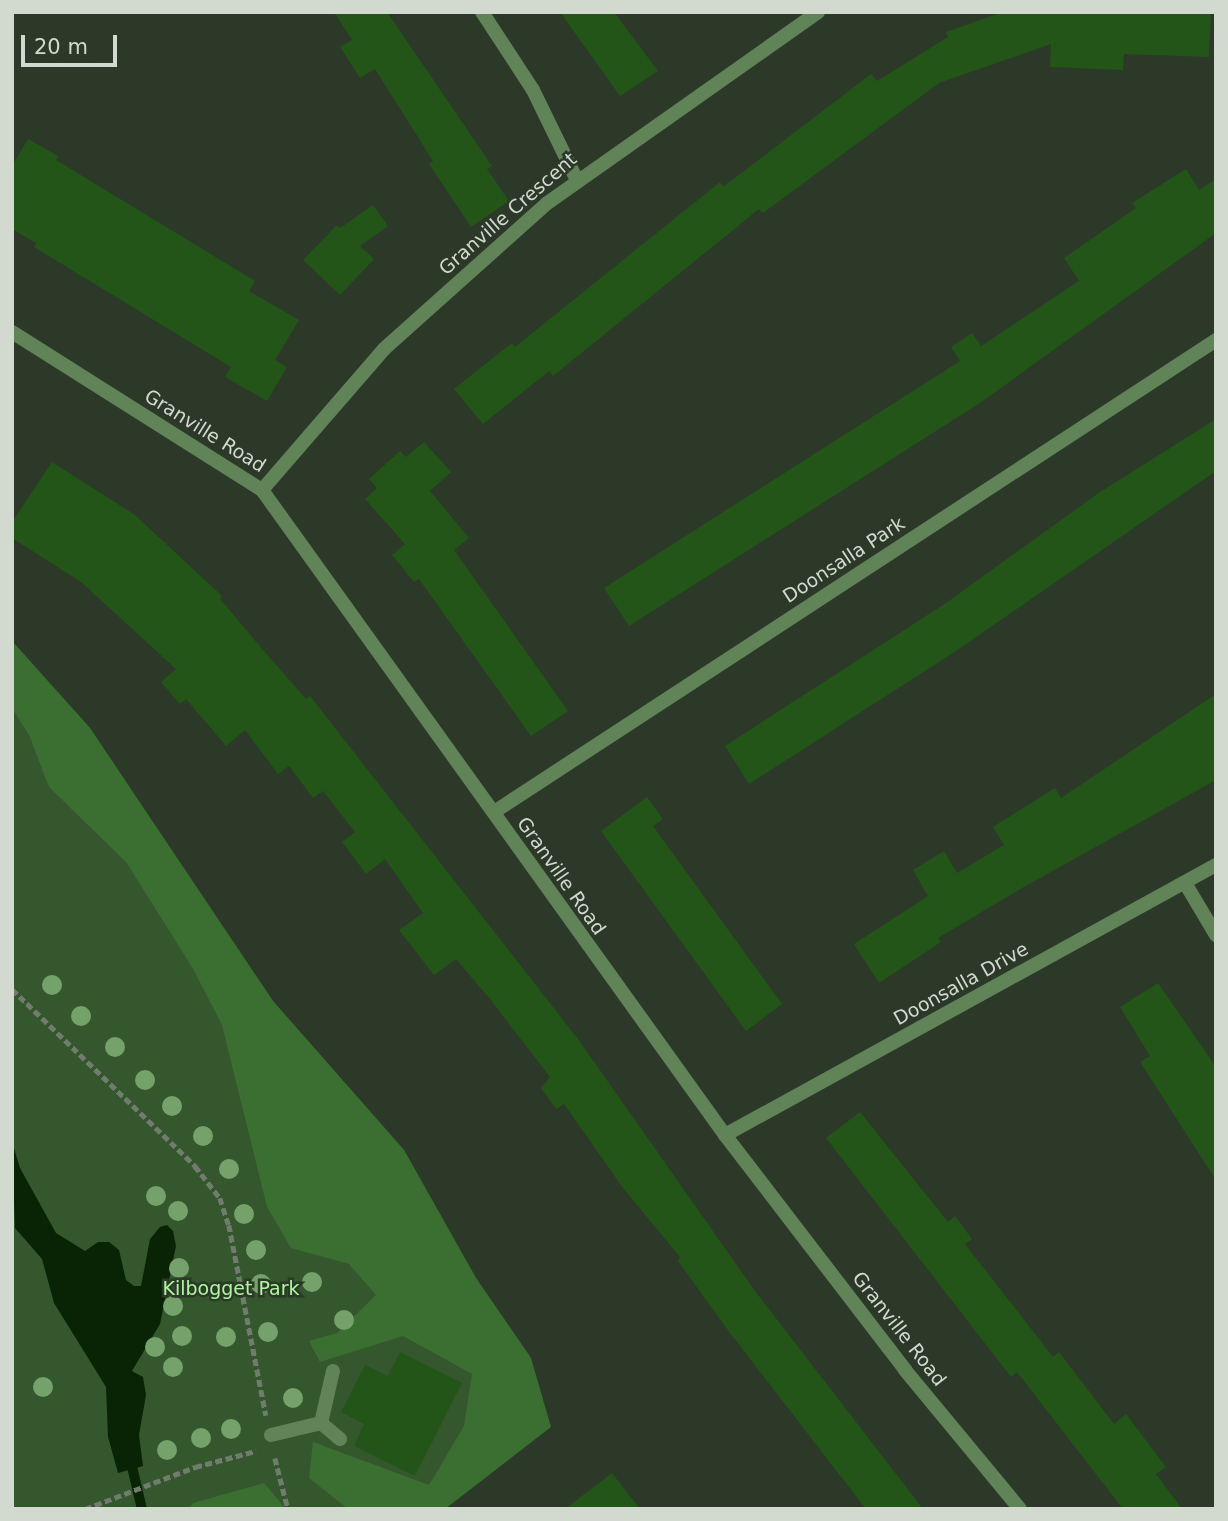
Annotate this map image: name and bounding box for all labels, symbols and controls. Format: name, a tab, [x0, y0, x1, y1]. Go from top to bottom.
scale bar	[24, 21, 121, 65]
text: 20 m	[34, 35, 88, 59]
street label: Granville Crescent	[435, 148, 581, 280]
street label: Granville Road	[140, 385, 270, 477]
street label: Doonsalla Park	[779, 512, 909, 608]
street label: Granville Road	[512, 813, 610, 939]
street label: Doonsalla Drive	[890, 938, 1032, 1030]
street label: Granville Road	[847, 1267, 951, 1391]
park label: Kilbogget Park	[162, 1278, 300, 1300]

